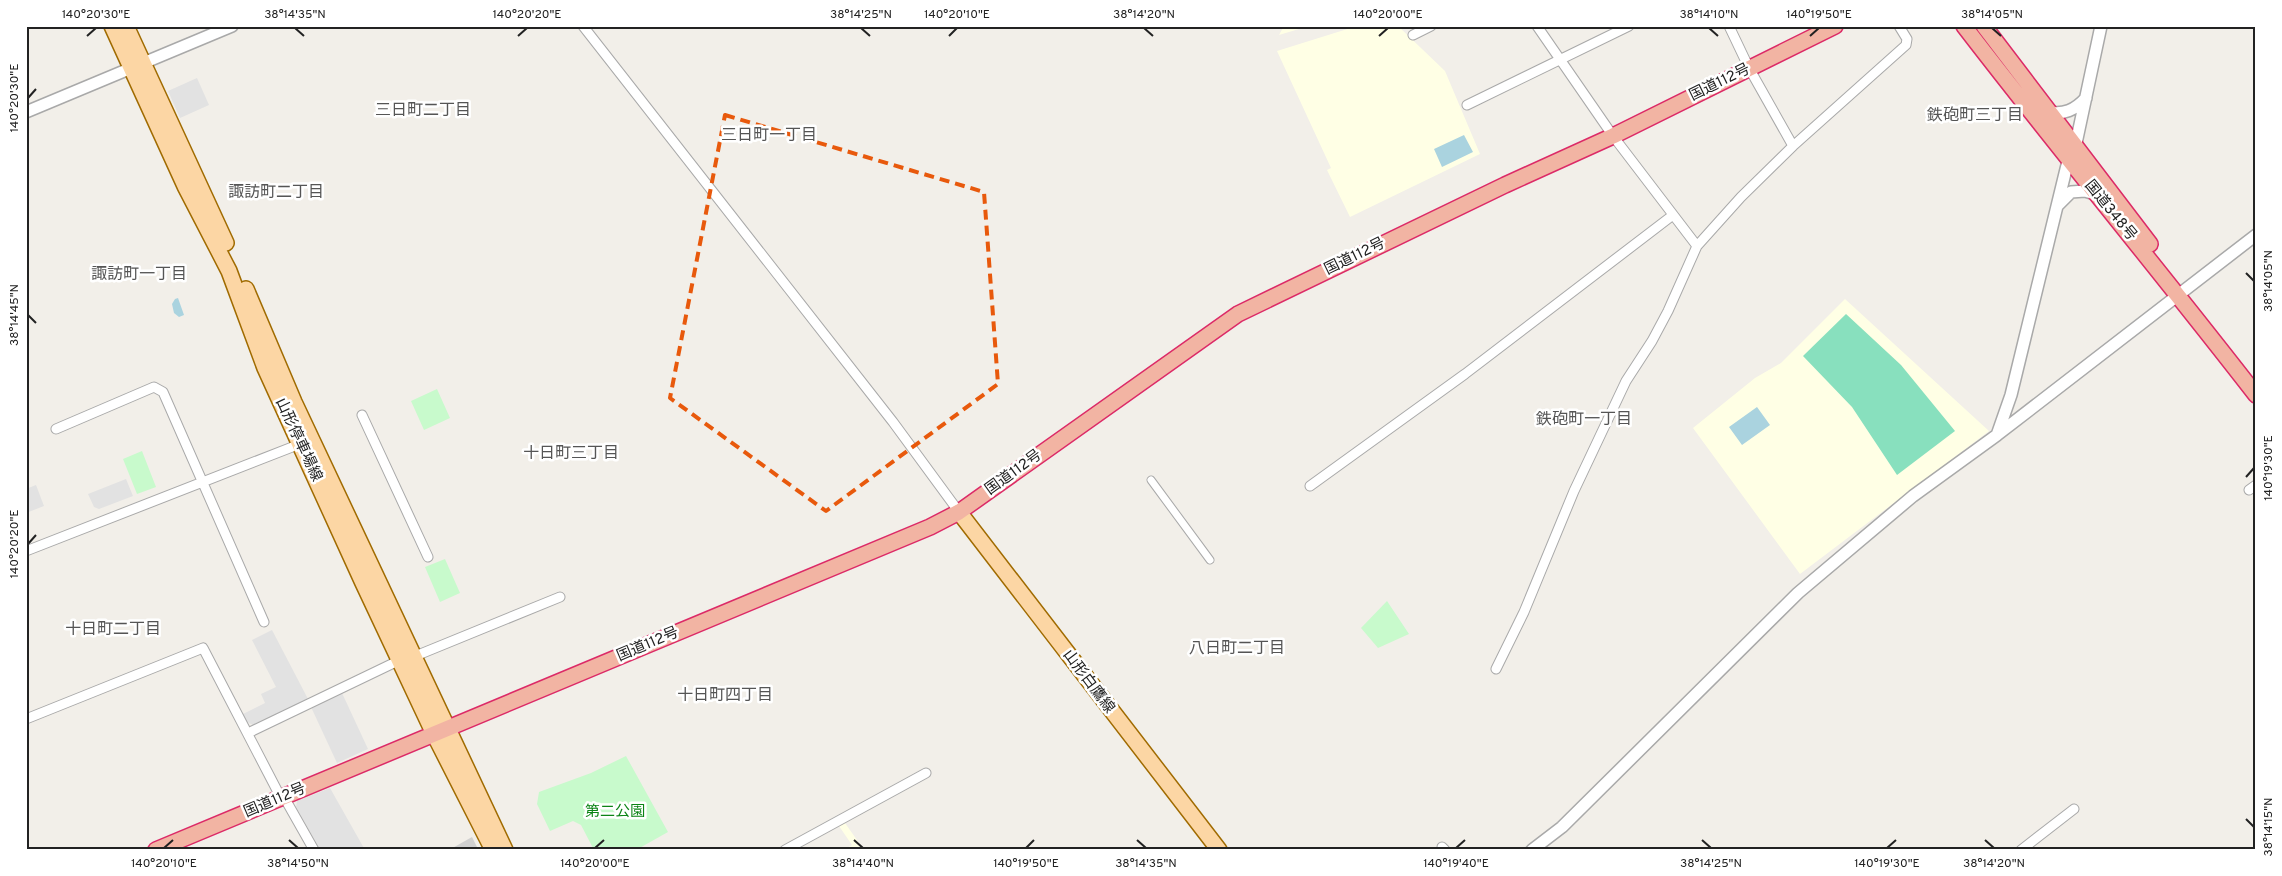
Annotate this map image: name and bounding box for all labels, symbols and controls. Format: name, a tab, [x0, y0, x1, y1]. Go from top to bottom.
text: 140°20'30"E	[62, 7, 130, 23]
text: 38°14'35"N	[264, 7, 326, 23]
text: 140°20'20"E	[493, 7, 562, 23]
text: 38°14'25"N	[830, 7, 892, 23]
text: 140°20'10"E	[924, 7, 990, 23]
text: 38°14'20"N	[1113, 7, 1175, 23]
text: 140°20'00"E	[1353, 7, 1423, 23]
text: 38°14'10"N	[1679, 7, 1739, 23]
text: 140°19'50"E	[1786, 7, 1852, 23]
text: 38°14'05"N	[1961, 7, 2023, 23]
street label: 国道112号	[1686, 60, 1754, 106]
text: 140°20'30"E	[7, 64, 23, 132]
district label: 三日町二丁目	[375, 101, 471, 121]
district label: 鉄砲町三丁目	[1927, 106, 2023, 126]
district label: 三日町一丁目	[721, 126, 817, 146]
street label: 国道348号	[2080, 177, 2140, 245]
district label: 諏訪町二丁目	[228, 183, 324, 203]
street label: 国道112号	[1321, 234, 1389, 280]
text: 38°14'05"N	[2261, 250, 2277, 312]
district label: 諏訪町一丁目	[91, 265, 187, 285]
text: 38°14'45"N	[7, 284, 23, 346]
street label: 山形停車場線	[270, 395, 326, 485]
district label: 鉄砲町一丁目	[1536, 410, 1632, 430]
text: 140°19'30"E	[2261, 435, 2277, 501]
district label: 十日町三丁目	[523, 444, 619, 464]
street label: 国道112号	[982, 446, 1046, 500]
text: 140°20'20"E	[7, 510, 23, 579]
district label: 十日町二丁目	[65, 620, 161, 640]
street label: 国道112号	[614, 623, 682, 667]
district label: 八日町二丁目	[1189, 639, 1285, 659]
street label: 山形白鷹線	[1058, 646, 1118, 718]
district label: 十日町四丁目	[677, 686, 773, 706]
street label: 国道112号	[241, 779, 309, 823]
text: 38°14'15"N	[2261, 798, 2277, 856]
park label: 第二公園	[585, 803, 645, 822]
text: 140°20'10"E	[131, 856, 197, 872]
text: 38°14'50"N	[267, 856, 329, 872]
text: 140°20'00"E	[560, 856, 630, 872]
text: 38°14'40"N	[832, 856, 894, 872]
text: 140°19'50"E	[993, 856, 1059, 872]
text: 38°14'35"N	[1115, 856, 1177, 872]
text: 140°19'40"E	[1423, 856, 1489, 872]
text: 38°14'25"N	[1680, 856, 1742, 872]
text: 140°19'30"E	[1854, 856, 1920, 872]
text: 38°14'20"N	[1963, 856, 2025, 872]

